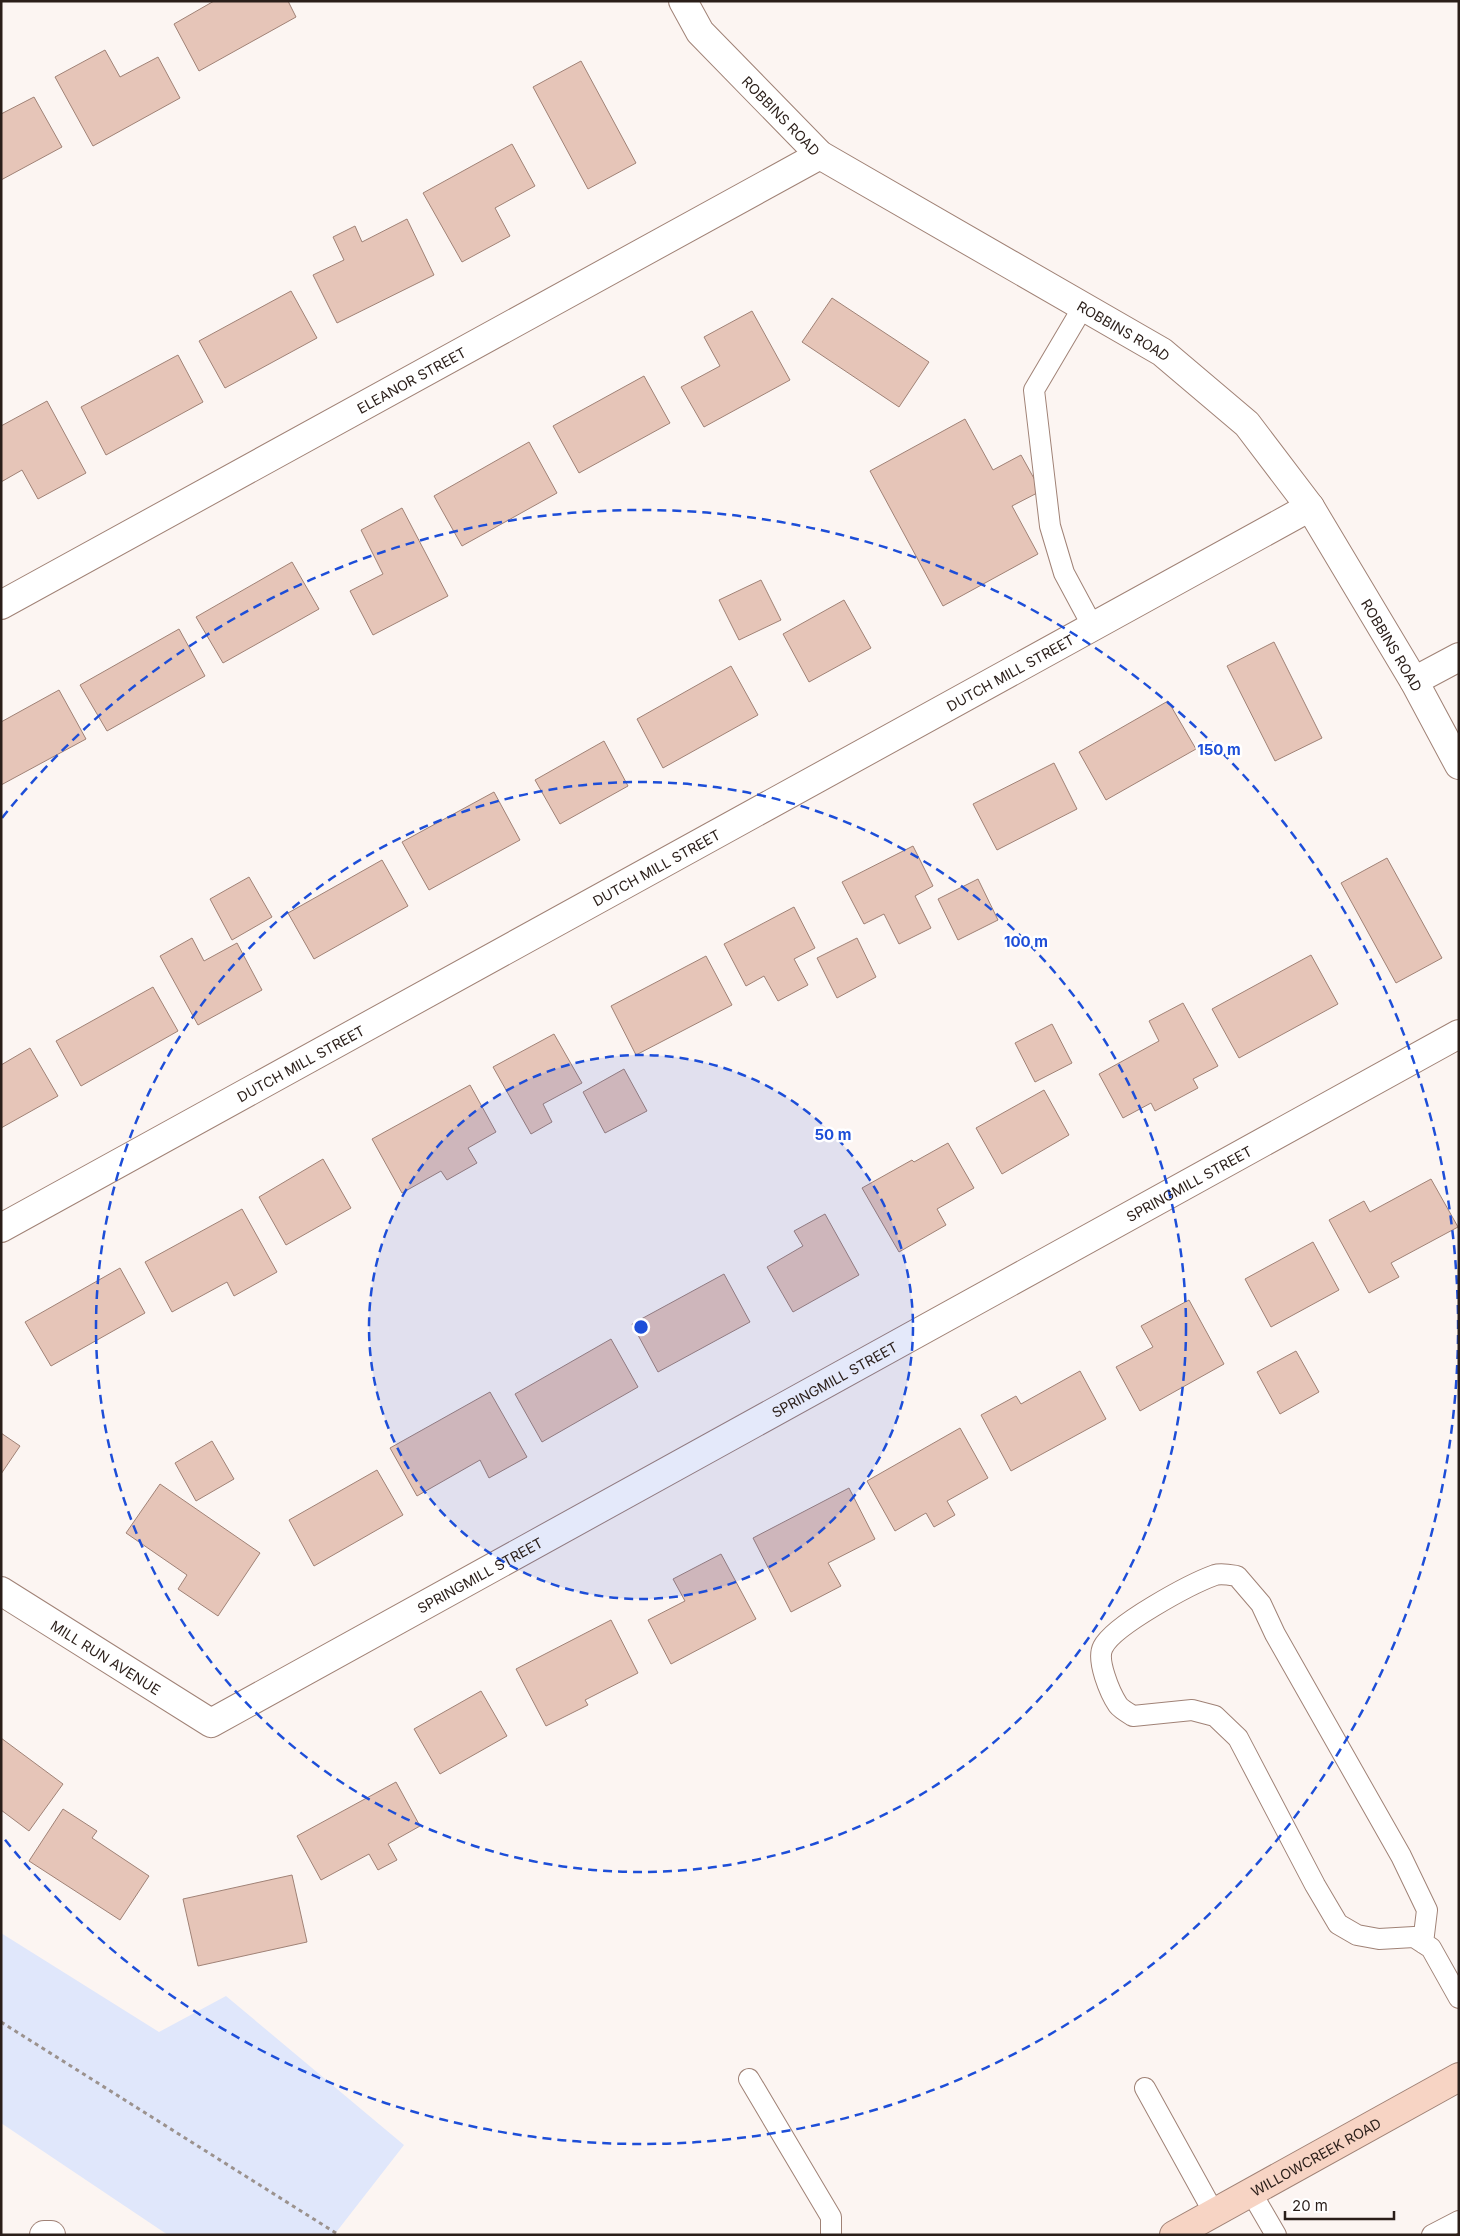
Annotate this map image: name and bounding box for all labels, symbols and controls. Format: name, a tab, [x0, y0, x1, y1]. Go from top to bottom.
street label: ROBBINS ROAD	[739, 72, 824, 159]
street label: ROBBINS ROAD	[1075, 297, 1174, 364]
street label: ELEANOR STREET	[354, 343, 469, 416]
street label: ROBBINS ROAD	[1358, 596, 1426, 694]
street label: DUTCH MILL STREET	[943, 630, 1077, 714]
text: 150 m	[1197, 740, 1241, 759]
street label: DUTCH MILL STREET	[590, 825, 723, 909]
text: 100 m	[1004, 932, 1048, 951]
street label: DUTCH MILL STREET	[234, 1021, 367, 1105]
text: 50 m	[815, 1125, 851, 1144]
street label: SPRINGMILL STREET	[1123, 1142, 1255, 1225]
centre of rings	[632, 1318, 650, 1336]
street label: SPRINGMILL STREET	[769, 1337, 900, 1420]
street label: SPRINGMILL STREET	[414, 1533, 545, 1616]
street label: MILL RUN AVENUE	[48, 1616, 164, 1698]
street label: WILLOWCREEK ROAD	[1248, 2114, 1384, 2199]
scale bar	[1285, 2188, 1394, 2220]
text: 20 m	[1292, 2196, 1328, 2215]

